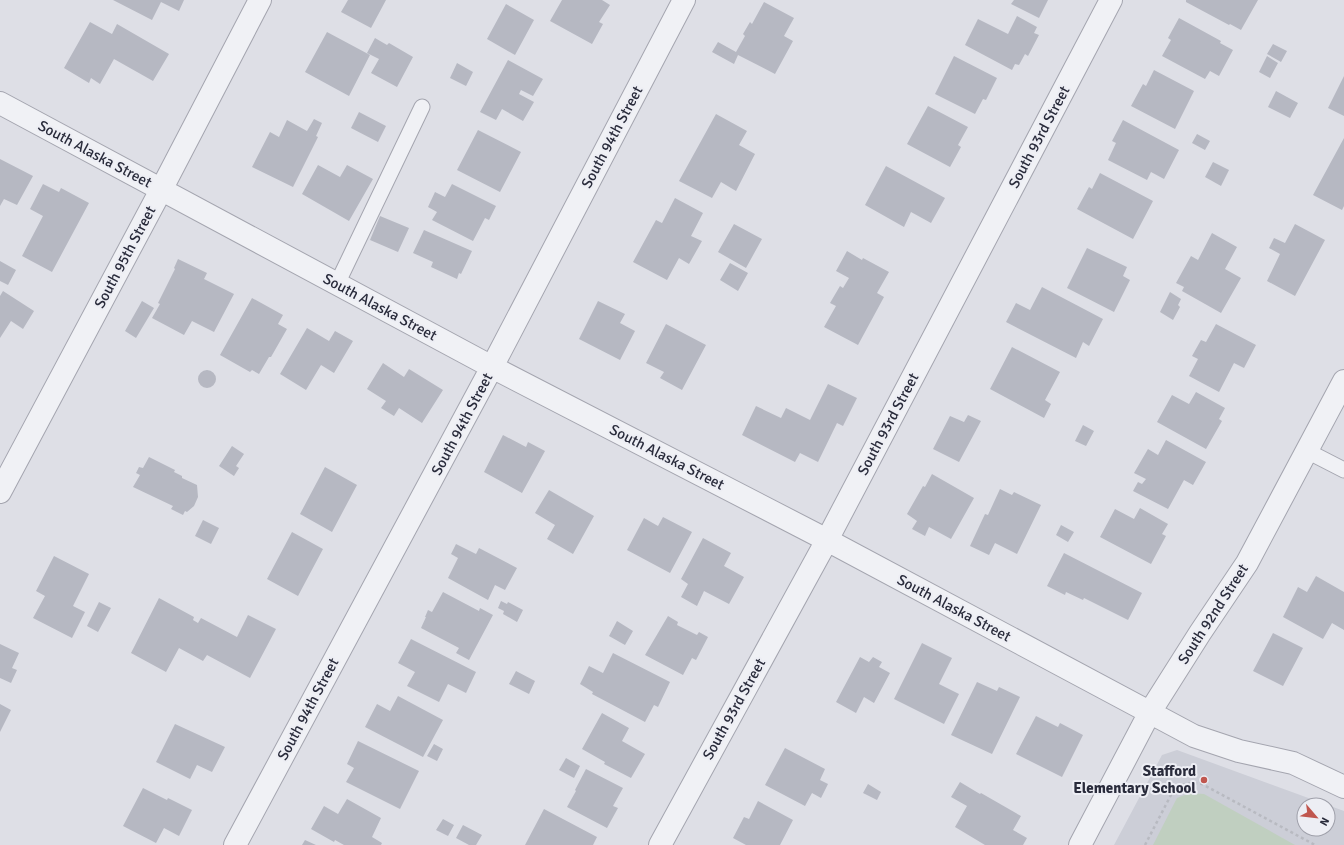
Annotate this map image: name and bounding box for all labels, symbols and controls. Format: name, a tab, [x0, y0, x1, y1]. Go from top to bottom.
street label: South 94th Street	[578, 83, 646, 191]
street label: South 93rd Street	[1005, 83, 1073, 191]
street label: South Alaska Street	[35, 116, 155, 192]
street label: South 95th Street	[91, 203, 159, 311]
street label: South Alaska Street	[320, 269, 440, 345]
street label: South 94th Street	[428, 370, 496, 478]
street label: South 93rd Street	[854, 370, 922, 478]
street label: South Alaska Street	[607, 420, 727, 494]
street label: South 92nd Street	[1174, 561, 1252, 667]
street label: South Alaska Street	[894, 570, 1014, 646]
street label: South 94th Street	[274, 655, 342, 763]
street label: South 93rd Street	[699, 655, 769, 763]
place label: Stafford Elementary School	[1073, 762, 1196, 797]
marker: Stafford Elementary School	[1199, 775, 1209, 785]
north arrow	[1296, 797, 1336, 837]
text: N	[1317, 815, 1332, 828]

